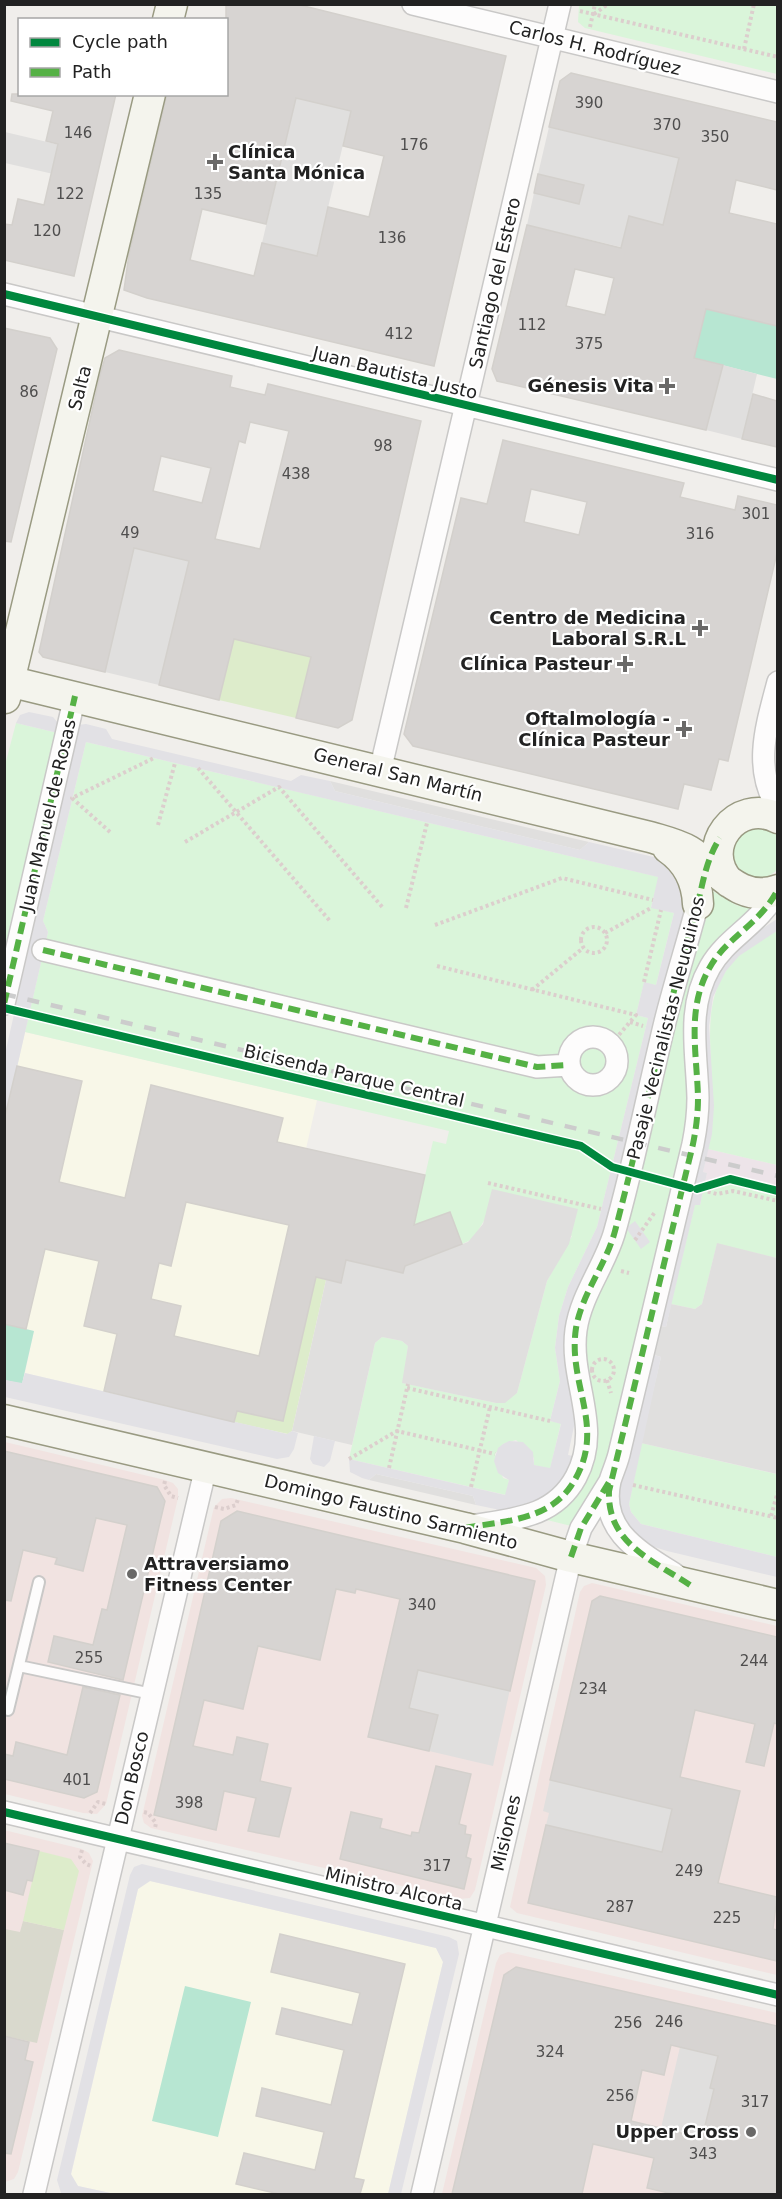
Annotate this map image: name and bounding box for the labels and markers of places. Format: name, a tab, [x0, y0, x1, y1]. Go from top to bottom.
place label: Clínica Santa Mónica	[228, 141, 365, 183]
marker: Clínica Santa Mónica	[206, 153, 224, 171]
place label: Génesis Vita	[528, 375, 654, 396]
marker: Génesis Vita	[658, 377, 676, 395]
place label: Centro de Medicina Laboral S.R.L	[489, 607, 686, 649]
marker: Centro de Medicina Laboral S.R.L	[691, 619, 709, 637]
place label: Clínica Pasteur	[460, 653, 612, 674]
marker: Clínica Pasteur	[616, 655, 634, 673]
place label: Oftalmología - Clínica Pasteur	[518, 708, 670, 750]
marker: Oftalmología - Clínica Pasteur	[675, 720, 693, 738]
place label: Attraversiamo Fitness Center	[144, 1553, 292, 1595]
marker: Attraversiamo Fitness Center	[125, 1567, 139, 1581]
place label: Upper Cross	[615, 2121, 739, 2142]
marker: Upper Cross	[744, 2125, 758, 2139]

